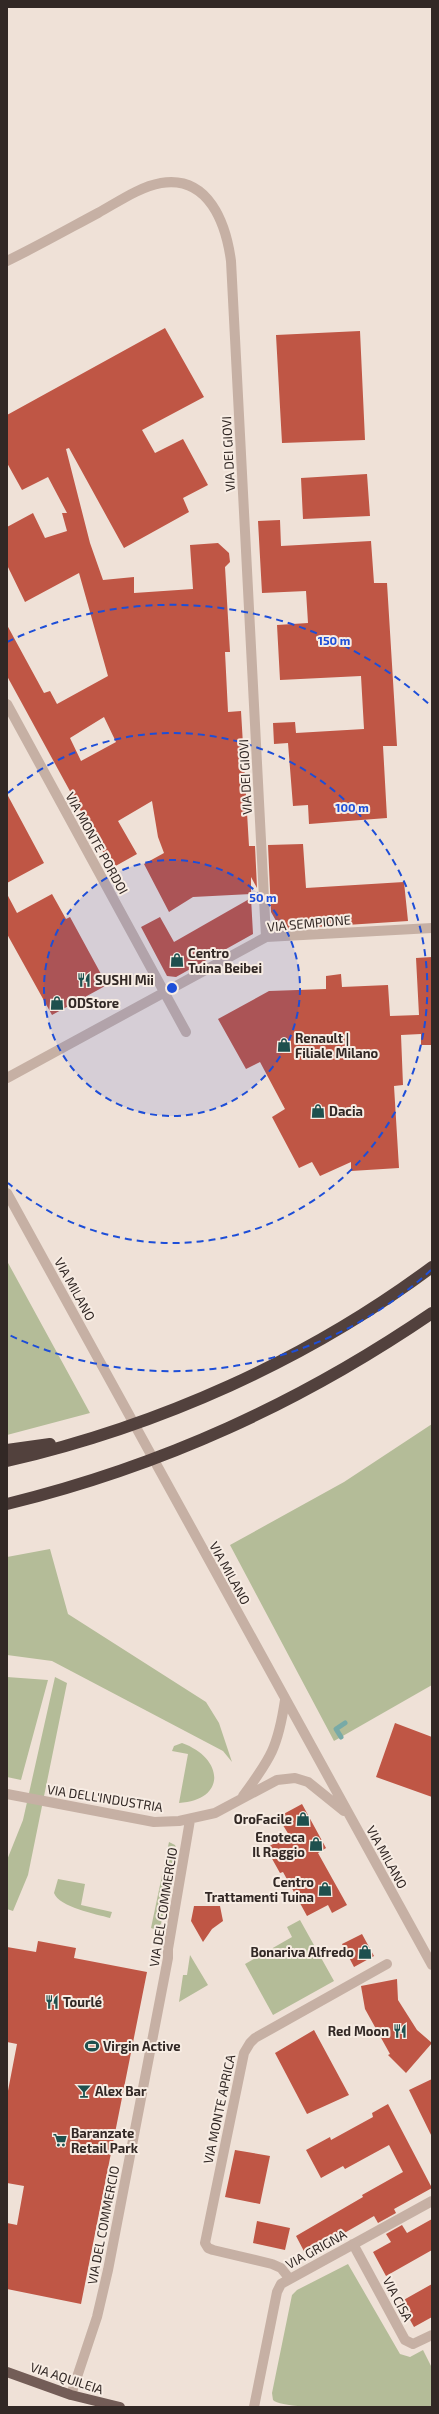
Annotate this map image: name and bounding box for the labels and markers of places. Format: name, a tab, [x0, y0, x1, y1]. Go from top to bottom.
place label: Centro Tuina Beibei	[188, 945, 262, 976]
shop icon: Centro Tuina Beibei	[169, 952, 185, 968]
restaurant icon: SUSHI Mii	[76, 972, 92, 988]
place label: SUSHI Mii	[95, 972, 154, 988]
centre of rings	[165, 981, 179, 995]
shop icon: ODStore	[49, 995, 65, 1011]
place label: ODStore	[68, 995, 119, 1011]
place label: Renault | Filiale Milano	[295, 1030, 378, 1061]
shop icon: Renault | Filiale Milano	[276, 1037, 292, 1053]
shop icon: Dacia	[310, 1103, 326, 1119]
place label: Dacia	[329, 1103, 363, 1119]
place label: OroFacile	[234, 1811, 292, 1827]
shop icon: OroFacile	[295, 1811, 311, 1827]
place label: Enoteca Il Raggio	[252, 1829, 305, 1860]
shop icon: Enoteca Il Raggio	[308, 1836, 324, 1852]
place label: Centro Trattamenti Tuina	[205, 1874, 314, 1905]
shop icon: Centro Trattamenti Tuina	[317, 1881, 333, 1897]
place label: Bonariva Alfredo	[250, 1944, 354, 1960]
shop icon: Bonariva Alfredo	[357, 1944, 373, 1960]
restaurant icon: Tourlé	[44, 1994, 60, 2010]
place label: Tourlé	[63, 1994, 102, 2010]
place label: Red Moon	[328, 2023, 389, 2039]
restaurant icon: Red Moon	[392, 2023, 408, 2039]
sports icon: Virgin Active	[84, 2038, 100, 2054]
place label: Virgin Active	[103, 2038, 181, 2054]
bar icon: Alex Bar	[76, 2083, 92, 2099]
place label: Alex Bar	[95, 2083, 147, 2099]
place label: Baranzate Retail Park	[71, 2125, 139, 2156]
supermarket icon: Baranzate Retail Park	[52, 2132, 68, 2148]

